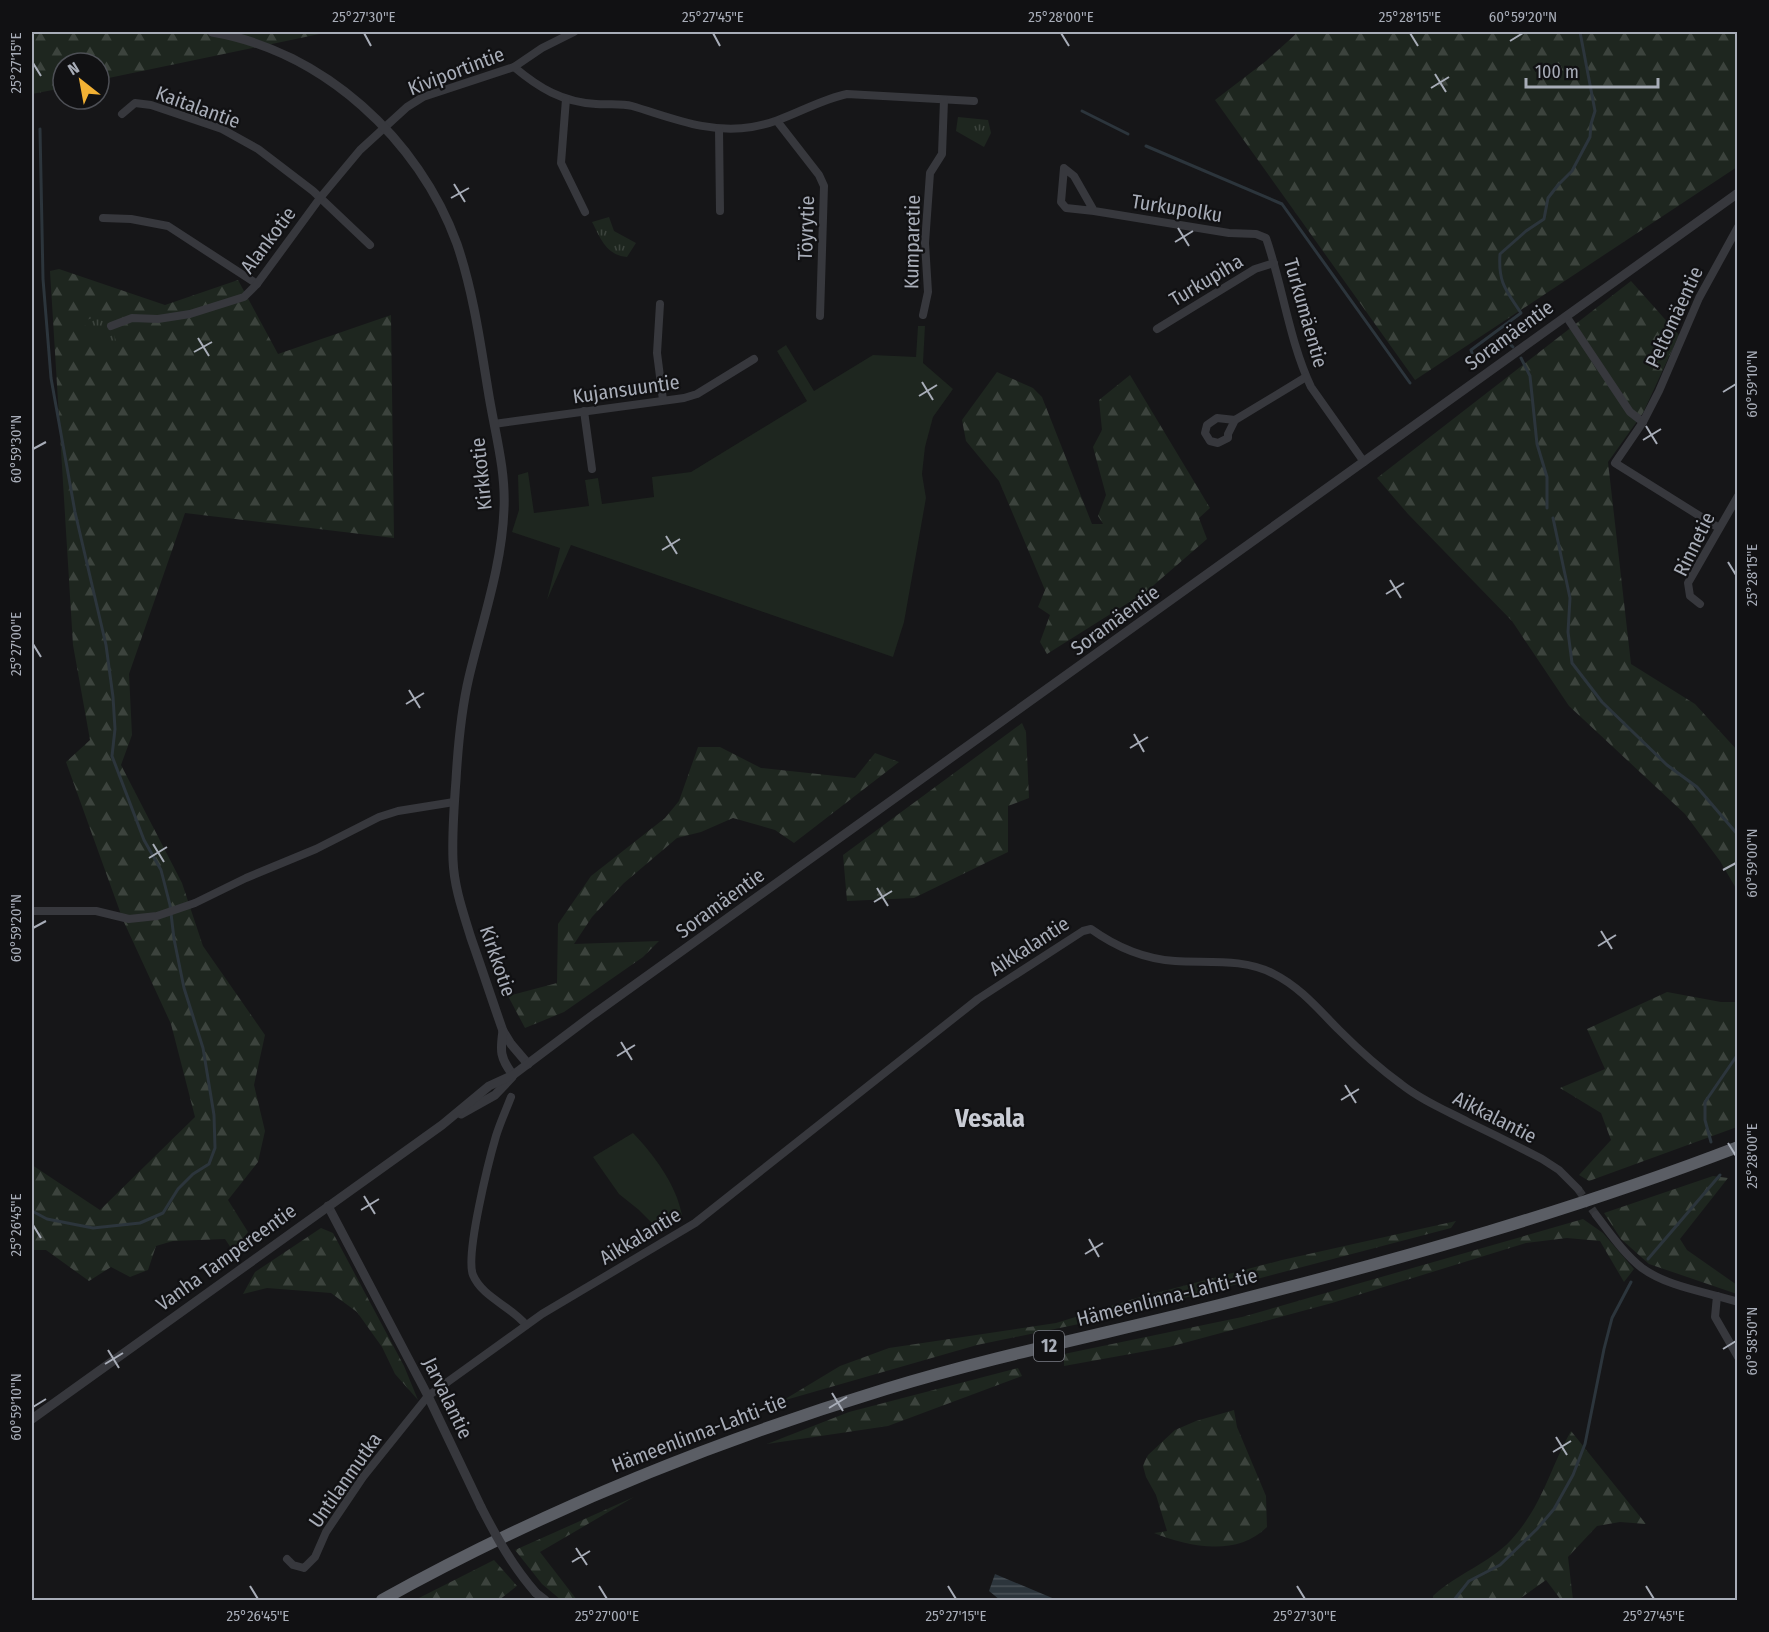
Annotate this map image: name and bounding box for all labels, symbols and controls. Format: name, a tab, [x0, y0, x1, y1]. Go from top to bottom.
text: 25°27'30"E	[332, 8, 396, 26]
text: 25°27'45"E	[682, 8, 744, 26]
text: 25°28'00"E	[1028, 8, 1094, 26]
text: 25°28'15"E	[1379, 8, 1441, 26]
text: 60°59'20"N	[1489, 8, 1557, 26]
text: 25°27'15"E	[7, 32, 25, 94]
street label: Kiviportintie	[404, 42, 508, 100]
north arrow	[51, 51, 111, 111]
scale bar	[1526, 51, 1658, 89]
text: N	[65, 58, 83, 79]
text: 100 m	[1535, 61, 1579, 83]
street label: Kaitalantie	[152, 81, 244, 133]
street label: Turkupolku	[1130, 189, 1224, 227]
street label: Töyrytie	[793, 195, 819, 261]
street label: Kumparetie	[899, 195, 925, 289]
street label: Alankotie	[235, 202, 301, 278]
street label: Turkupiha	[1165, 249, 1247, 311]
street label: Turkumäentie	[1279, 256, 1333, 370]
street label: Peltomäentie	[1640, 263, 1708, 371]
street label: Soramäentie	[1460, 295, 1558, 375]
text: 60°59'10"N	[1743, 350, 1761, 418]
street label: Kujansuuntie	[571, 370, 681, 408]
text: 60°59'30"N	[7, 415, 25, 483]
street label: Kirkkotie	[465, 436, 497, 512]
street label: Rinnetie	[1668, 508, 1720, 580]
text: 25°28'15"E	[1743, 544, 1761, 606]
street label: Soramäentie	[1066, 580, 1164, 660]
text: 25°27'00"E	[7, 612, 25, 676]
text: 60°59'00"N	[1743, 828, 1761, 898]
street label: Soramäentie	[671, 863, 769, 943]
text: 60°59'20"N	[7, 894, 25, 962]
street label: Aikkalantie	[985, 911, 1073, 981]
street label: Kirkkotie	[475, 923, 521, 999]
street label: Aikkalantie	[1449, 1086, 1541, 1148]
district label: Vesala	[954, 1103, 1025, 1134]
text: 25°28'00"E	[1743, 1123, 1761, 1189]
text: 25°26'45"E	[7, 1194, 25, 1256]
street label: Vanha Tampereentie	[151, 1198, 301, 1316]
street label: Aikkalantie	[595, 1202, 685, 1270]
street label: Hämeenlinna-Lahti-tie	[1074, 1263, 1260, 1331]
text: 60°58'50"N	[1743, 1307, 1761, 1375]
road number: 12	[1034, 1331, 1064, 1361]
street label: Jarvalantie	[418, 1353, 478, 1443]
text: 60°59'10"N	[7, 1373, 25, 1441]
street label: Hämeenlinna-Lahti-tie	[608, 1389, 790, 1477]
street label: Untilanmutka	[303, 1428, 387, 1532]
text: 25°26'45"E	[227, 1607, 289, 1625]
text: 25°27'00"E	[575, 1607, 639, 1625]
text: 25°27'15"E	[925, 1607, 987, 1625]
text: 25°27'30"E	[1273, 1607, 1337, 1625]
text: 25°27'45"E	[1623, 1607, 1685, 1625]

